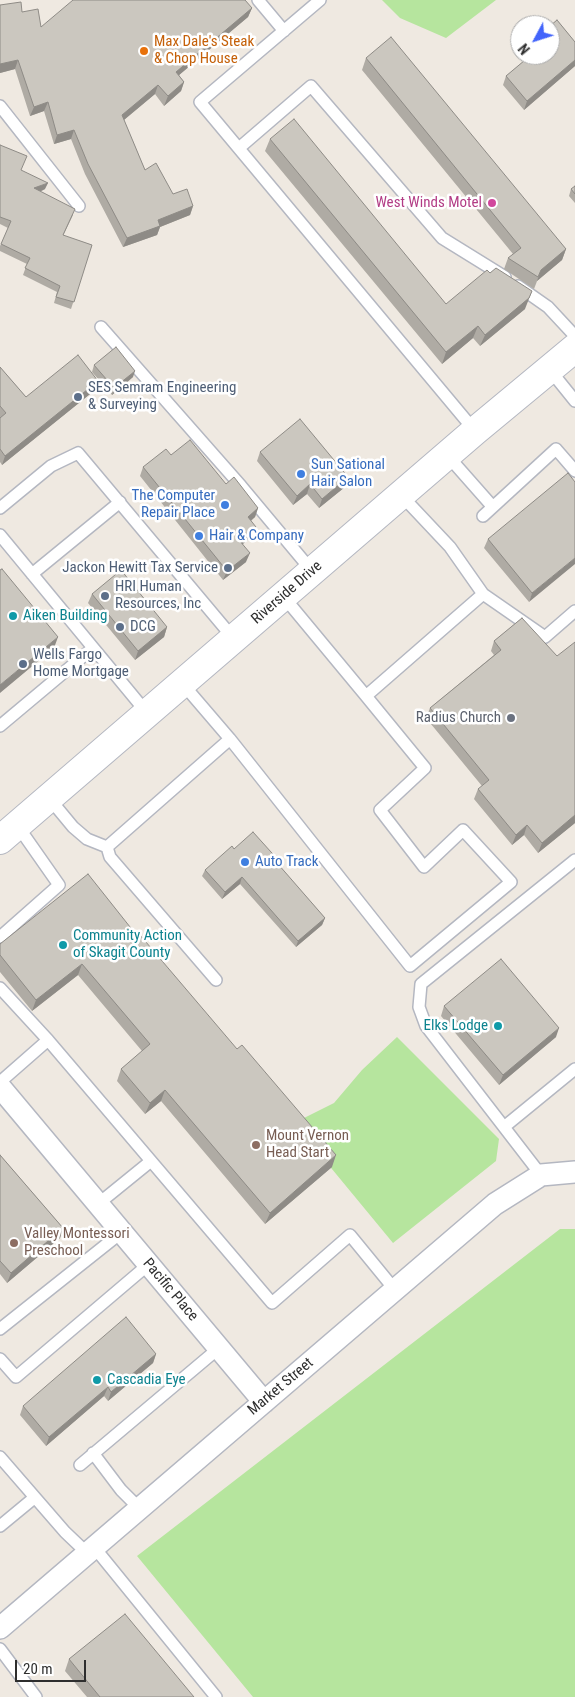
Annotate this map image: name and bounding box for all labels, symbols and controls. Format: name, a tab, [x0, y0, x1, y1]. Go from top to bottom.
north arrow	[510, 15, 560, 65]
place label: Max Dale's Steak & Chop House	[154, 33, 254, 68]
text: N	[515, 41, 533, 57]
marker: Max Dale's Steak & Chop House	[138, 45, 150, 57]
place label: West Winds Motel	[375, 194, 482, 212]
marker: West Winds Motel	[486, 197, 498, 209]
place label: SES Semram Engineering & Surveying	[88, 379, 236, 414]
marker: SES Semram Engineering & Surveying	[72, 391, 84, 403]
place label: Sun Sational Hair Salon	[311, 456, 385, 491]
marker: Sun Sational Hair Salon	[295, 468, 307, 480]
place label: The Computer Repair Place	[131, 487, 215, 522]
marker: The Computer Repair Place	[219, 499, 231, 511]
place label: Hair & Company	[209, 527, 304, 545]
marker: Hair & Company	[193, 530, 205, 542]
street label: Riverside Drive	[248, 558, 326, 628]
place label: Jackon Hewitt Tax Service	[62, 559, 218, 577]
marker: Jackon Hewitt Tax Service	[222, 562, 234, 574]
place label: HRI Human Resources, Inc	[115, 578, 201, 613]
marker: HRI Human Resources, Inc	[99, 590, 111, 602]
place label: Aiken Building	[23, 607, 107, 625]
marker: Aiken Building	[7, 610, 19, 622]
place label: DCG	[130, 618, 156, 636]
marker: DCG	[114, 621, 126, 633]
place label: Wells Fargo Home Mortgage	[33, 646, 129, 681]
marker: Wells Fargo Home Mortgage	[17, 658, 29, 670]
place label: Radius Church	[416, 709, 501, 727]
marker: Radius Church	[505, 712, 517, 724]
place label: Auto Track	[255, 853, 318, 871]
marker: Auto Track	[239, 856, 251, 868]
place label: Community Action of Skagit County	[73, 927, 182, 962]
marker: Community Action of Skagit County	[57, 939, 69, 951]
place label: Elks Lodge	[424, 1017, 488, 1035]
marker: Elks Lodge	[492, 1020, 504, 1032]
place label: Mount Vernon Head Start	[266, 1127, 349, 1162]
marker: Mount Vernon Head Start	[250, 1139, 262, 1151]
place label: Valley Montessori Preschool	[24, 1225, 130, 1260]
marker: Valley Montessori Preschool	[8, 1237, 20, 1249]
street label: Pacific Place	[139, 1255, 201, 1325]
street label: Market Street	[245, 1354, 317, 1420]
place label: Cascadia Eye	[107, 1371, 186, 1389]
marker: Cascadia Eye	[91, 1374, 103, 1386]
scale bar	[18, 1650, 89, 1682]
text: 20 m	[23, 1660, 53, 1678]

